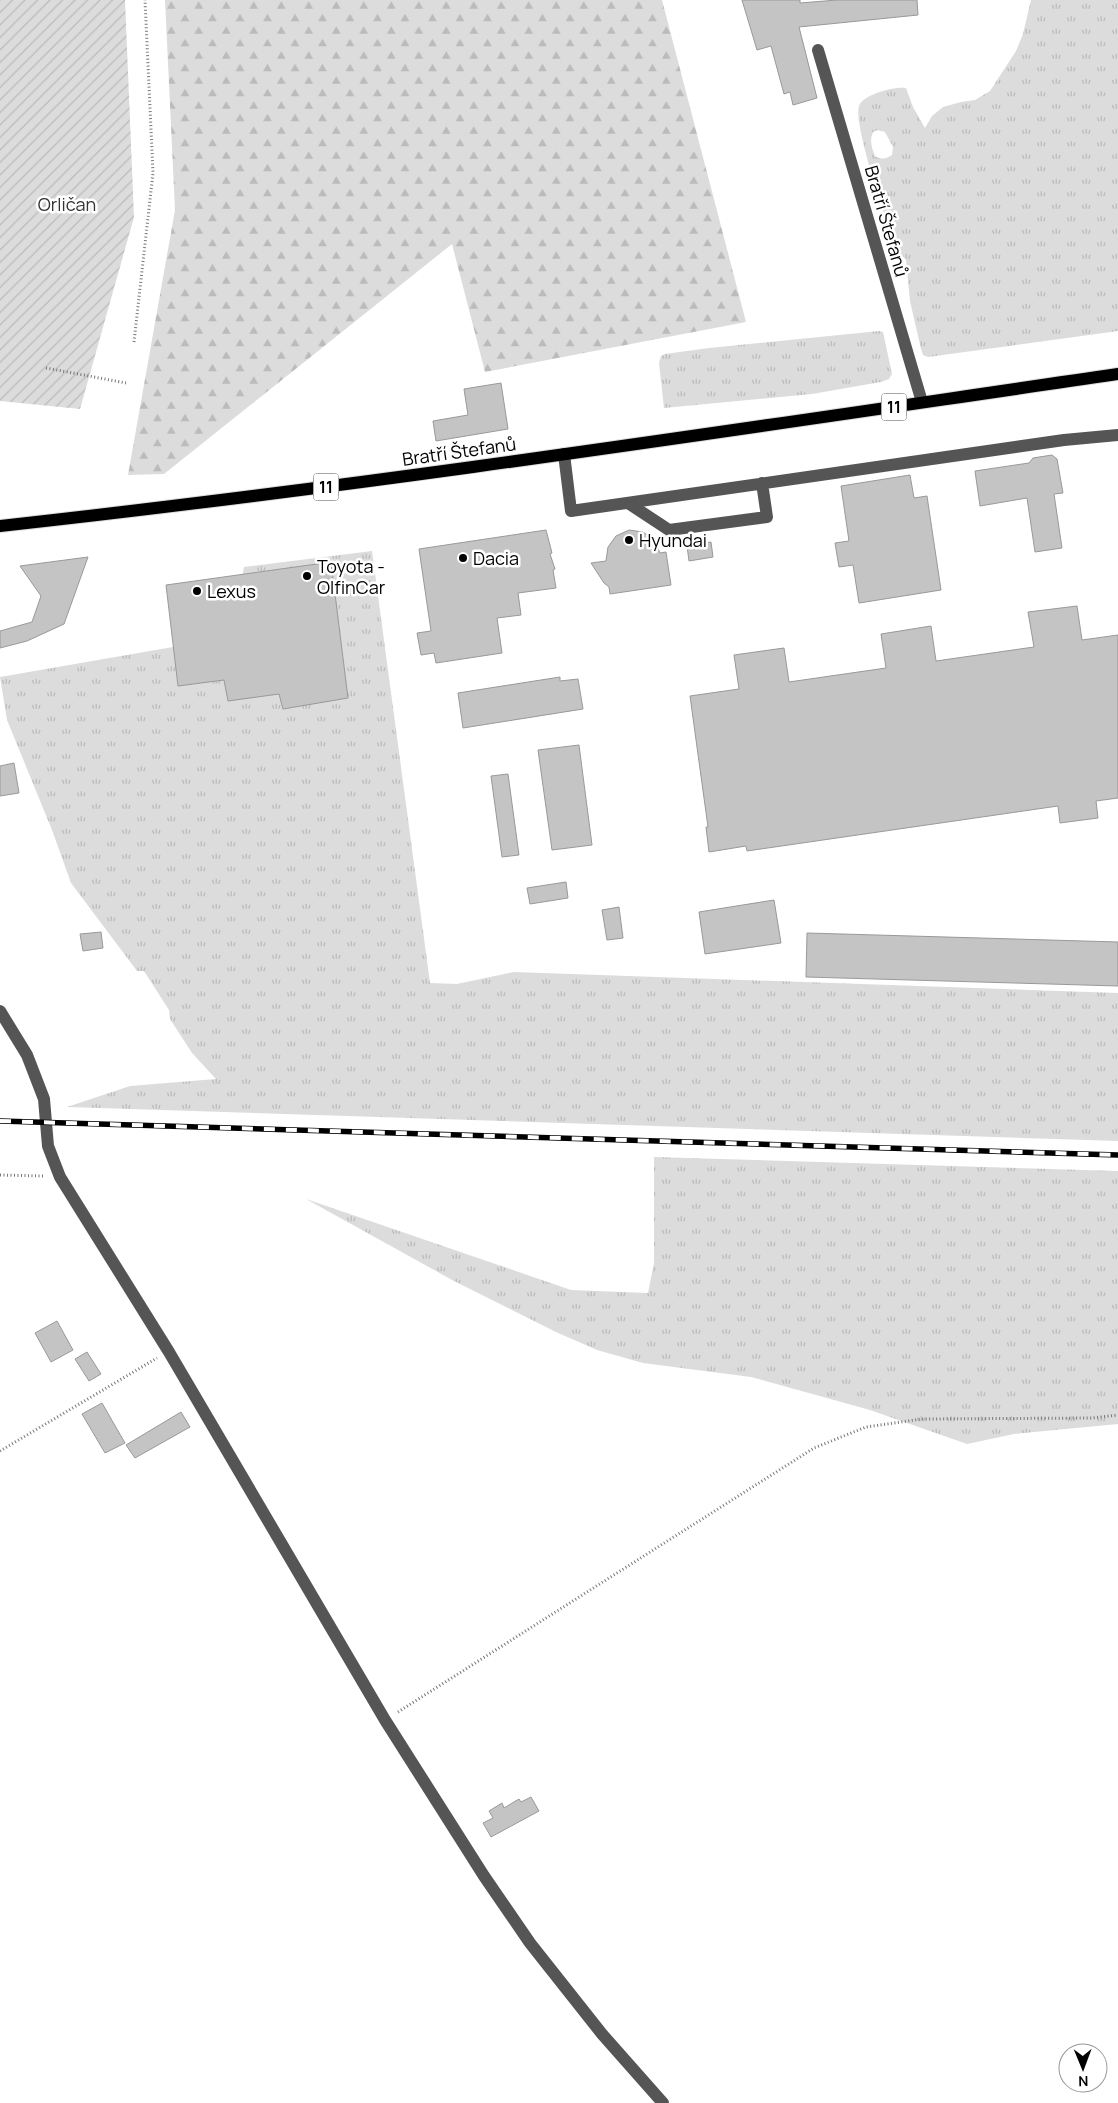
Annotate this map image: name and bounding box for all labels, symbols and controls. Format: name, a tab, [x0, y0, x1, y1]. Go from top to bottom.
street label: Bratří Štefanů	[860, 163, 914, 279]
park label: Orličan	[38, 192, 96, 216]
road number: 11	[882, 394, 906, 421]
street label: Bratří Štefanů	[401, 431, 517, 471]
road number: 11	[314, 474, 338, 501]
place label: Hyundai	[639, 528, 707, 552]
marker: Hyundai	[623, 534, 635, 546]
place label: Dacia	[473, 546, 519, 570]
marker: Dacia	[457, 552, 469, 564]
place label: Toyota - OlfinCar	[317, 554, 386, 599]
marker: Toyota - OlfinCar	[301, 570, 313, 582]
place label: Lexus	[207, 579, 256, 603]
marker: Lexus	[191, 585, 203, 597]
north arrow	[1058, 2043, 1108, 2093]
text: N	[1078, 2072, 1088, 2091]

